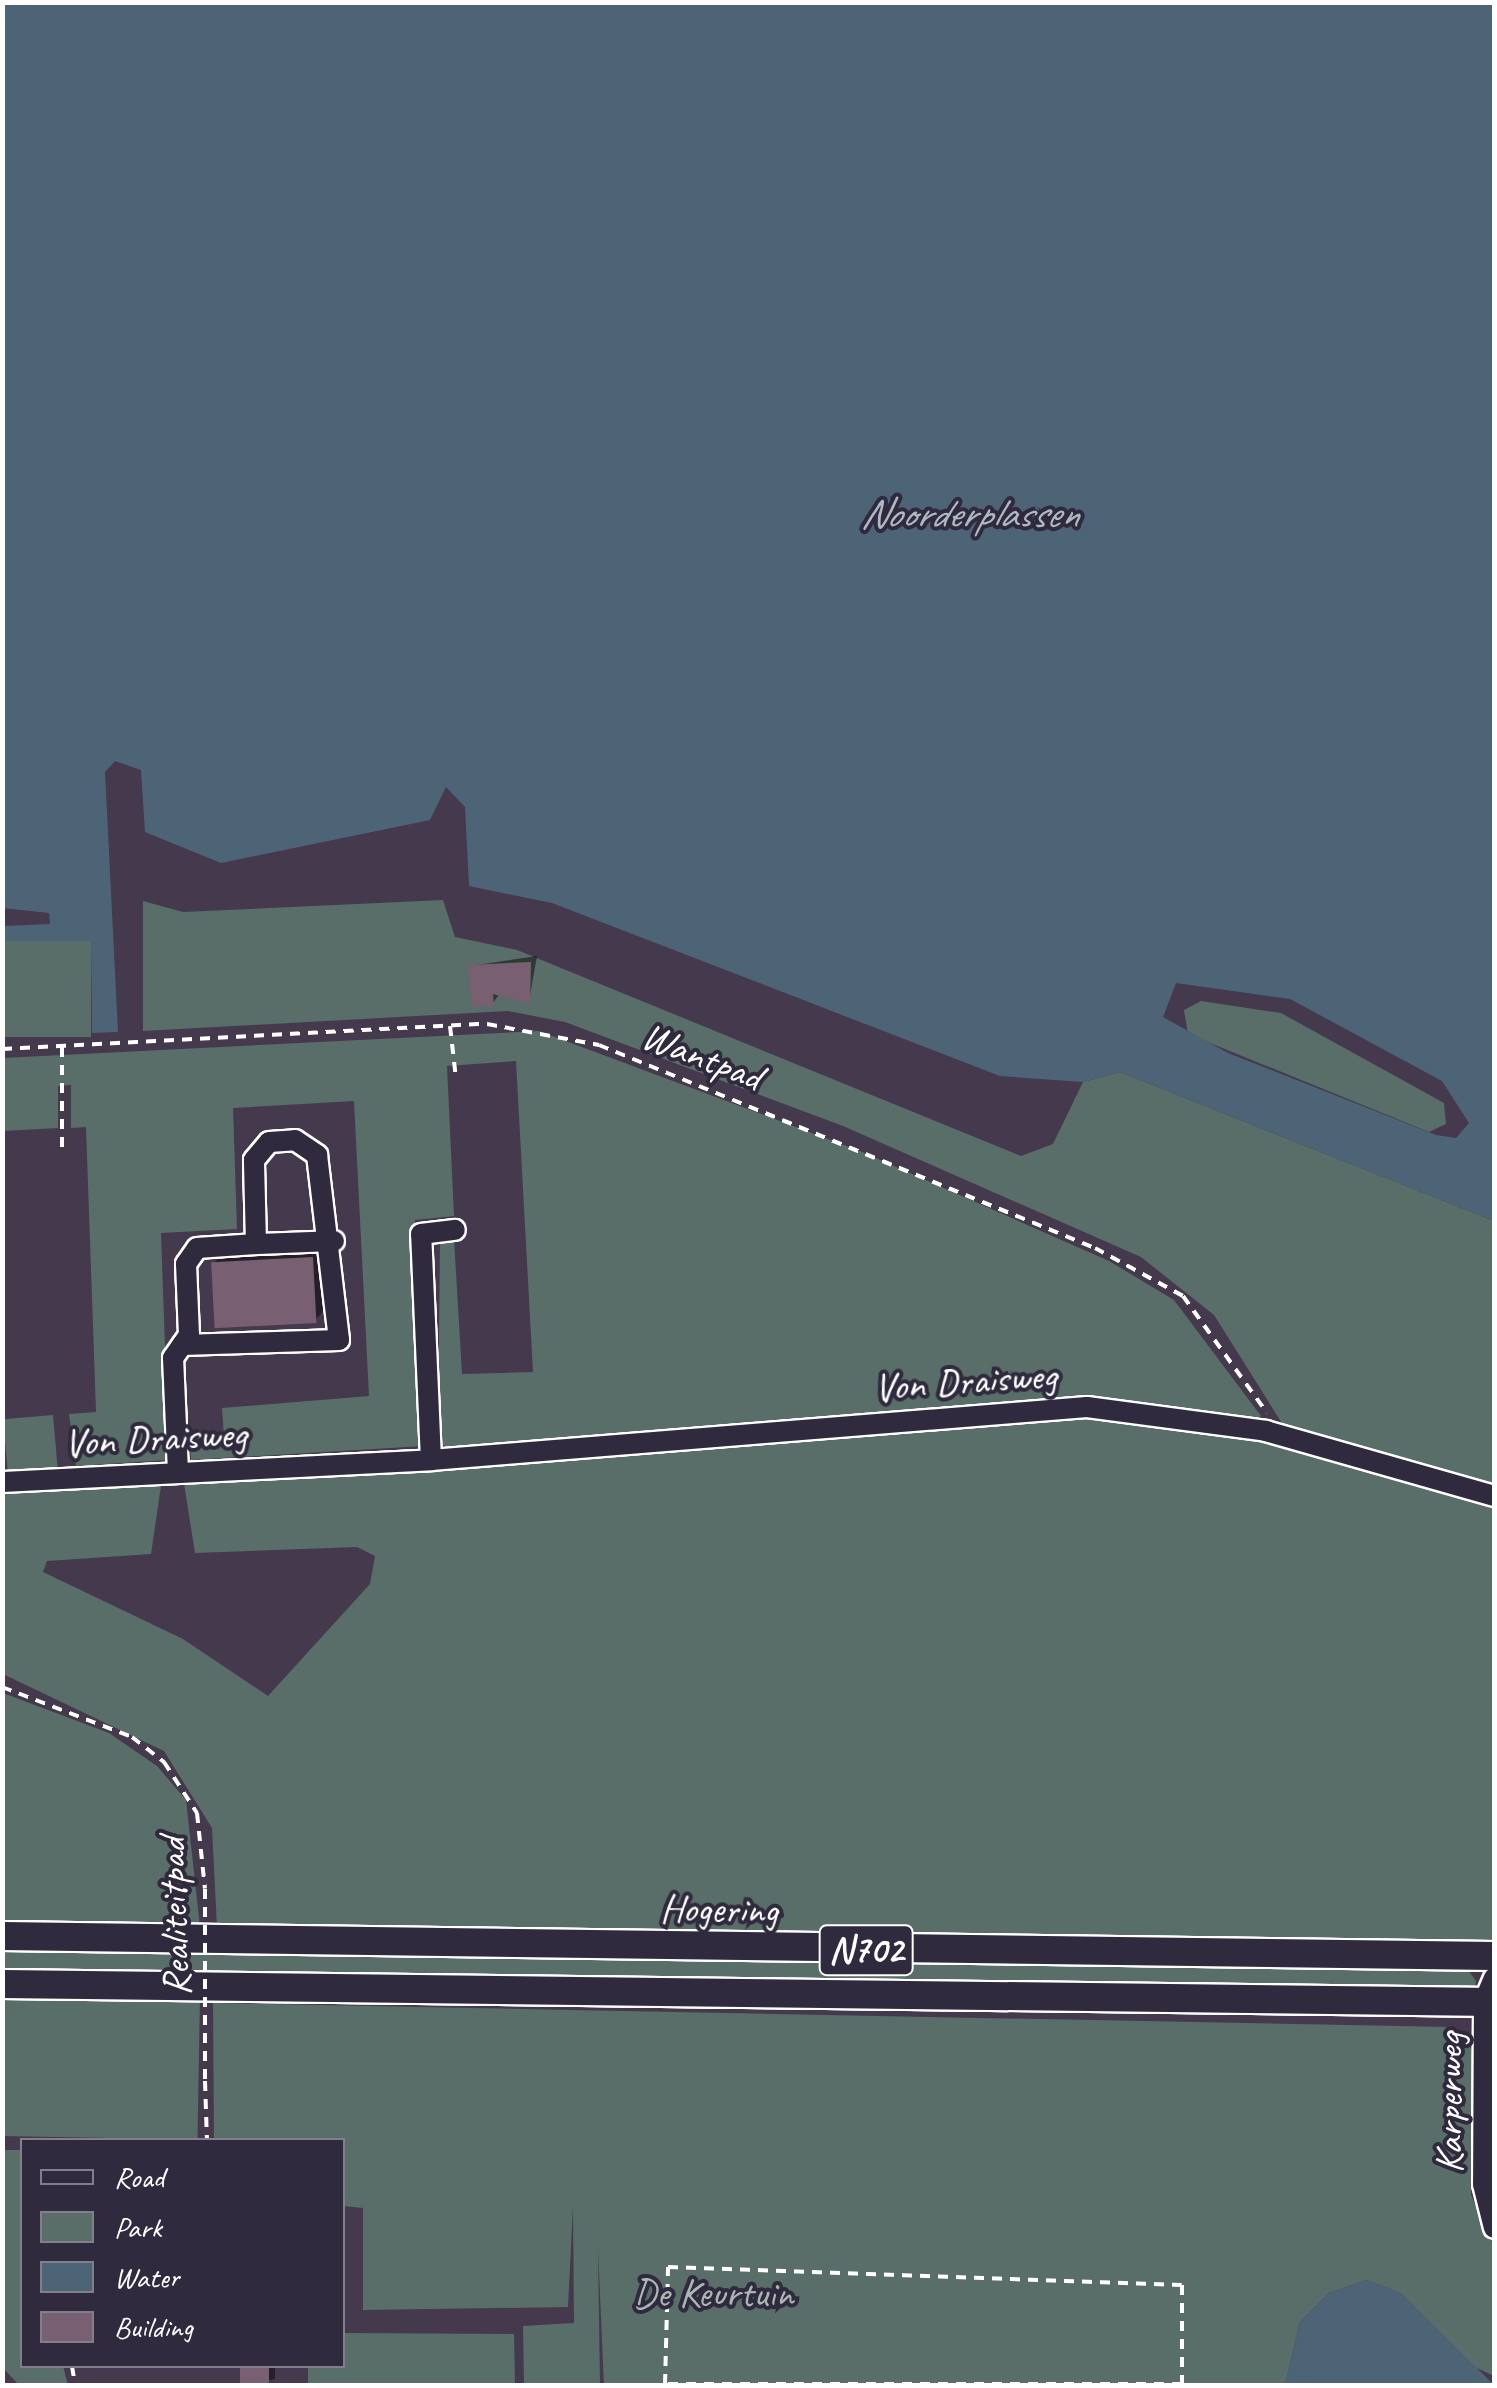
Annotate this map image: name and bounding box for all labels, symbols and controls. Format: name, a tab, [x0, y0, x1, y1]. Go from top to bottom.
water label: Noorderplassen	[860, 489, 1078, 539]
street label: Wantpad	[635, 1011, 769, 1101]
street label: Von Draisweg	[871, 1351, 1059, 1411]
street label: Von Draisweg	[62, 1409, 248, 1467]
street label: Realiteitpad	[147, 1837, 201, 1997]
street label: Hogering	[660, 1884, 778, 1934]
road number: N702	[818, 1917, 914, 1983]
street label: Karperweg	[1425, 2033, 1473, 2173]
legend	[20, 2138, 345, 2368]
text: Road	[114, 2158, 164, 2196]
text: Park	[114, 2208, 162, 2246]
text: Water	[114, 2258, 179, 2296]
park label: De Keurtuin	[633, 2269, 793, 2317]
text: Building	[114, 2308, 193, 2346]

